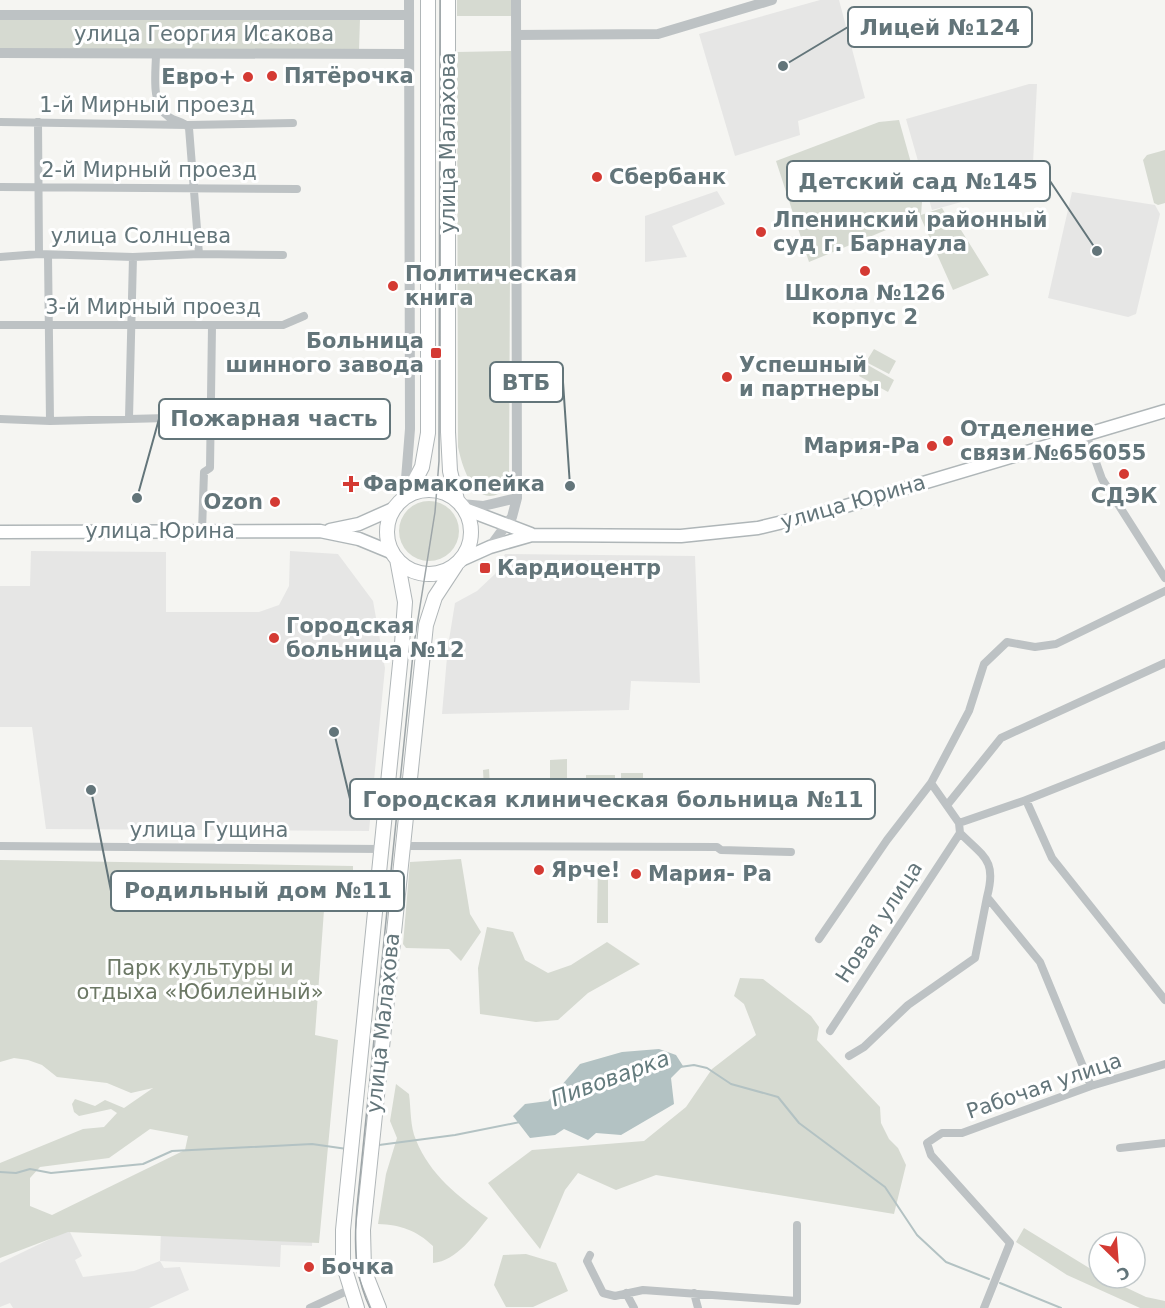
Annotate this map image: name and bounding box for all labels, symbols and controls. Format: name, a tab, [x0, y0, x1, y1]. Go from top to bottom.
callout: Лицей №124	[848, 7, 1032, 47]
text: Лицей №124	[860, 15, 1020, 40]
street label: улица Георгия Исакова	[74, 22, 334, 46]
street label: улица Малахова	[436, 52, 460, 234]
place label: Пятёрочка	[284, 64, 414, 88]
place label: Евро+	[161, 65, 236, 89]
marker: Пятёрочка	[265, 69, 279, 83]
marker: Евро+	[241, 70, 255, 84]
street label: 1-й Мирный проезд	[39, 93, 255, 117]
street label: 2-й Мирный проезд	[41, 158, 257, 182]
callout: Детский сад №145	[787, 161, 1050, 201]
place label: Сбербанк	[609, 165, 726, 189]
text: Детский сад №145	[798, 169, 1038, 194]
marker: Сбербанк	[590, 170, 604, 184]
place label: Лпенинский районный суд г. Барнаула	[773, 208, 1047, 256]
street label: улица Солнцева	[51, 224, 231, 248]
marker: Лпенинский районный суд г. Барнаула	[754, 225, 768, 239]
place label: Политическая книга	[405, 262, 577, 310]
marker: Школа №126 корпус 2	[858, 264, 872, 278]
marker: Политическая книга	[386, 279, 400, 293]
place label: Школа №126 корпус 2	[785, 281, 945, 329]
street label: 3-й Мирный проезд	[45, 295, 261, 319]
place label: Больница шинного завода	[226, 329, 424, 377]
marker: Больница шинного завода	[429, 346, 443, 360]
place label: Успешный и партнеры	[739, 353, 880, 401]
callout: ВТБ	[490, 362, 563, 402]
text: ВТБ	[502, 370, 550, 395]
marker: Успешный и партнеры	[720, 370, 734, 384]
callout: Пожарная часть	[159, 399, 390, 439]
text: Пожарная часть	[170, 406, 378, 431]
place label: Отделение связи №656055	[960, 417, 1146, 465]
place label: Мария-Ра	[803, 434, 920, 458]
marker: Отделение связи №656055	[941, 434, 955, 448]
marker: Мария-Ра	[925, 439, 939, 453]
marker: СДЭК	[1117, 467, 1131, 481]
street label: улица Юрина	[778, 470, 928, 534]
place label: Фармакопейка	[363, 472, 545, 496]
marker: Фармакопейка	[344, 477, 358, 491]
place label: СДЭК	[1091, 484, 1157, 508]
place label: Ozon	[204, 490, 263, 514]
marker: Ozon	[268, 495, 282, 509]
street label: улица Юрина	[85, 519, 235, 543]
place label: Кардиоцентр	[497, 556, 661, 580]
marker: Кардиоцентр	[478, 561, 492, 575]
place label: Городская больница №12	[286, 614, 465, 662]
marker: Городская больница №12	[267, 631, 281, 645]
callout: Городская клиническая больница №11	[350, 779, 875, 819]
text: Городская клиническая больница №11	[362, 787, 864, 812]
street label: улица Гущина	[130, 818, 288, 842]
street label: Новая улица	[831, 857, 927, 987]
place label: Ярче!	[551, 858, 620, 882]
place label: Мария- Ра	[648, 862, 772, 886]
marker: Ярче!	[532, 863, 546, 877]
marker: Мария- Ра	[629, 867, 643, 881]
callout: Родильный дом №11	[111, 871, 404, 911]
text: Родильный дом №11	[124, 878, 392, 903]
street label: улица Малахова	[362, 932, 404, 1114]
park label: Парк культуры и отдыха «Юбилейный»	[76, 956, 324, 1004]
water label: Пивоварка	[547, 1045, 673, 1111]
street label: Рабочая улица	[963, 1048, 1125, 1124]
north arrow	[1087, 1230, 1147, 1290]
place label: Бочка	[321, 1255, 394, 1279]
marker: Бочка	[302, 1260, 316, 1274]
text: С	[1114, 1262, 1132, 1284]

